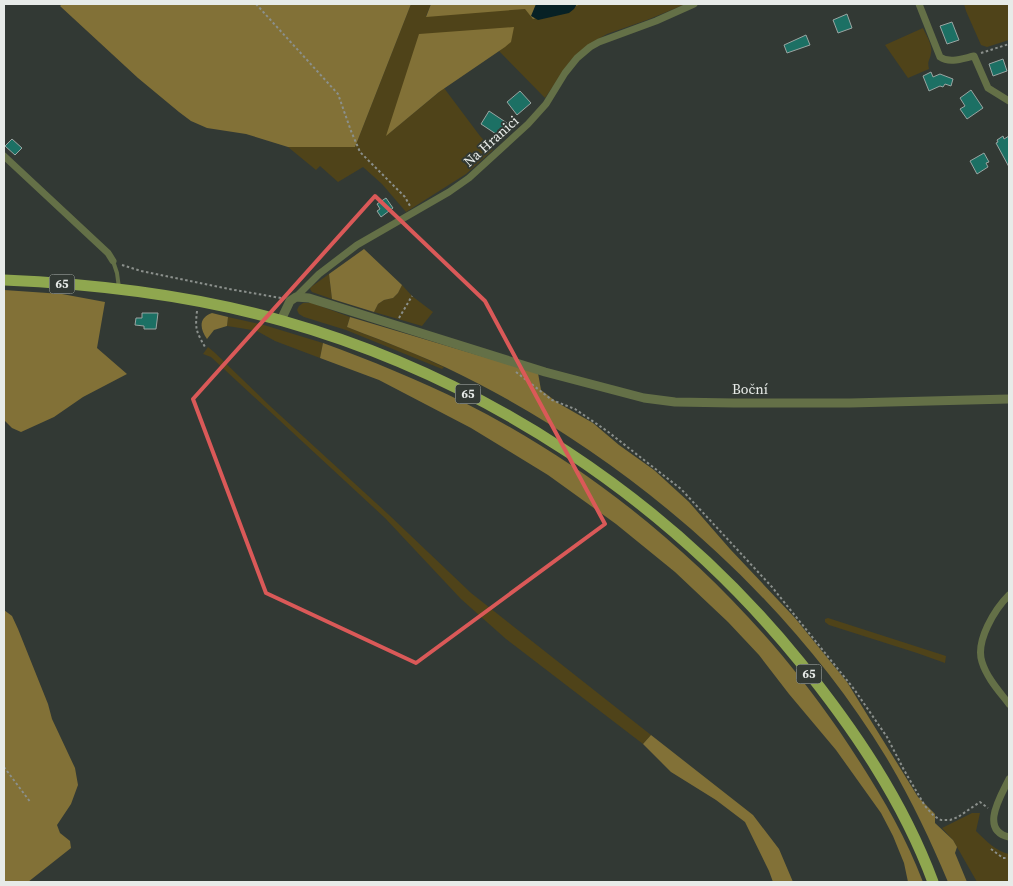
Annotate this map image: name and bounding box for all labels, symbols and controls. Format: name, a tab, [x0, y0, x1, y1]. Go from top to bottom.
street label: Na Hranici	[459, 111, 523, 171]
road number: 65	[50, 274, 74, 294]
street label: Boční	[732, 379, 768, 399]
road number: 65	[456, 384, 480, 404]
road number: 65	[796, 664, 822, 684]

